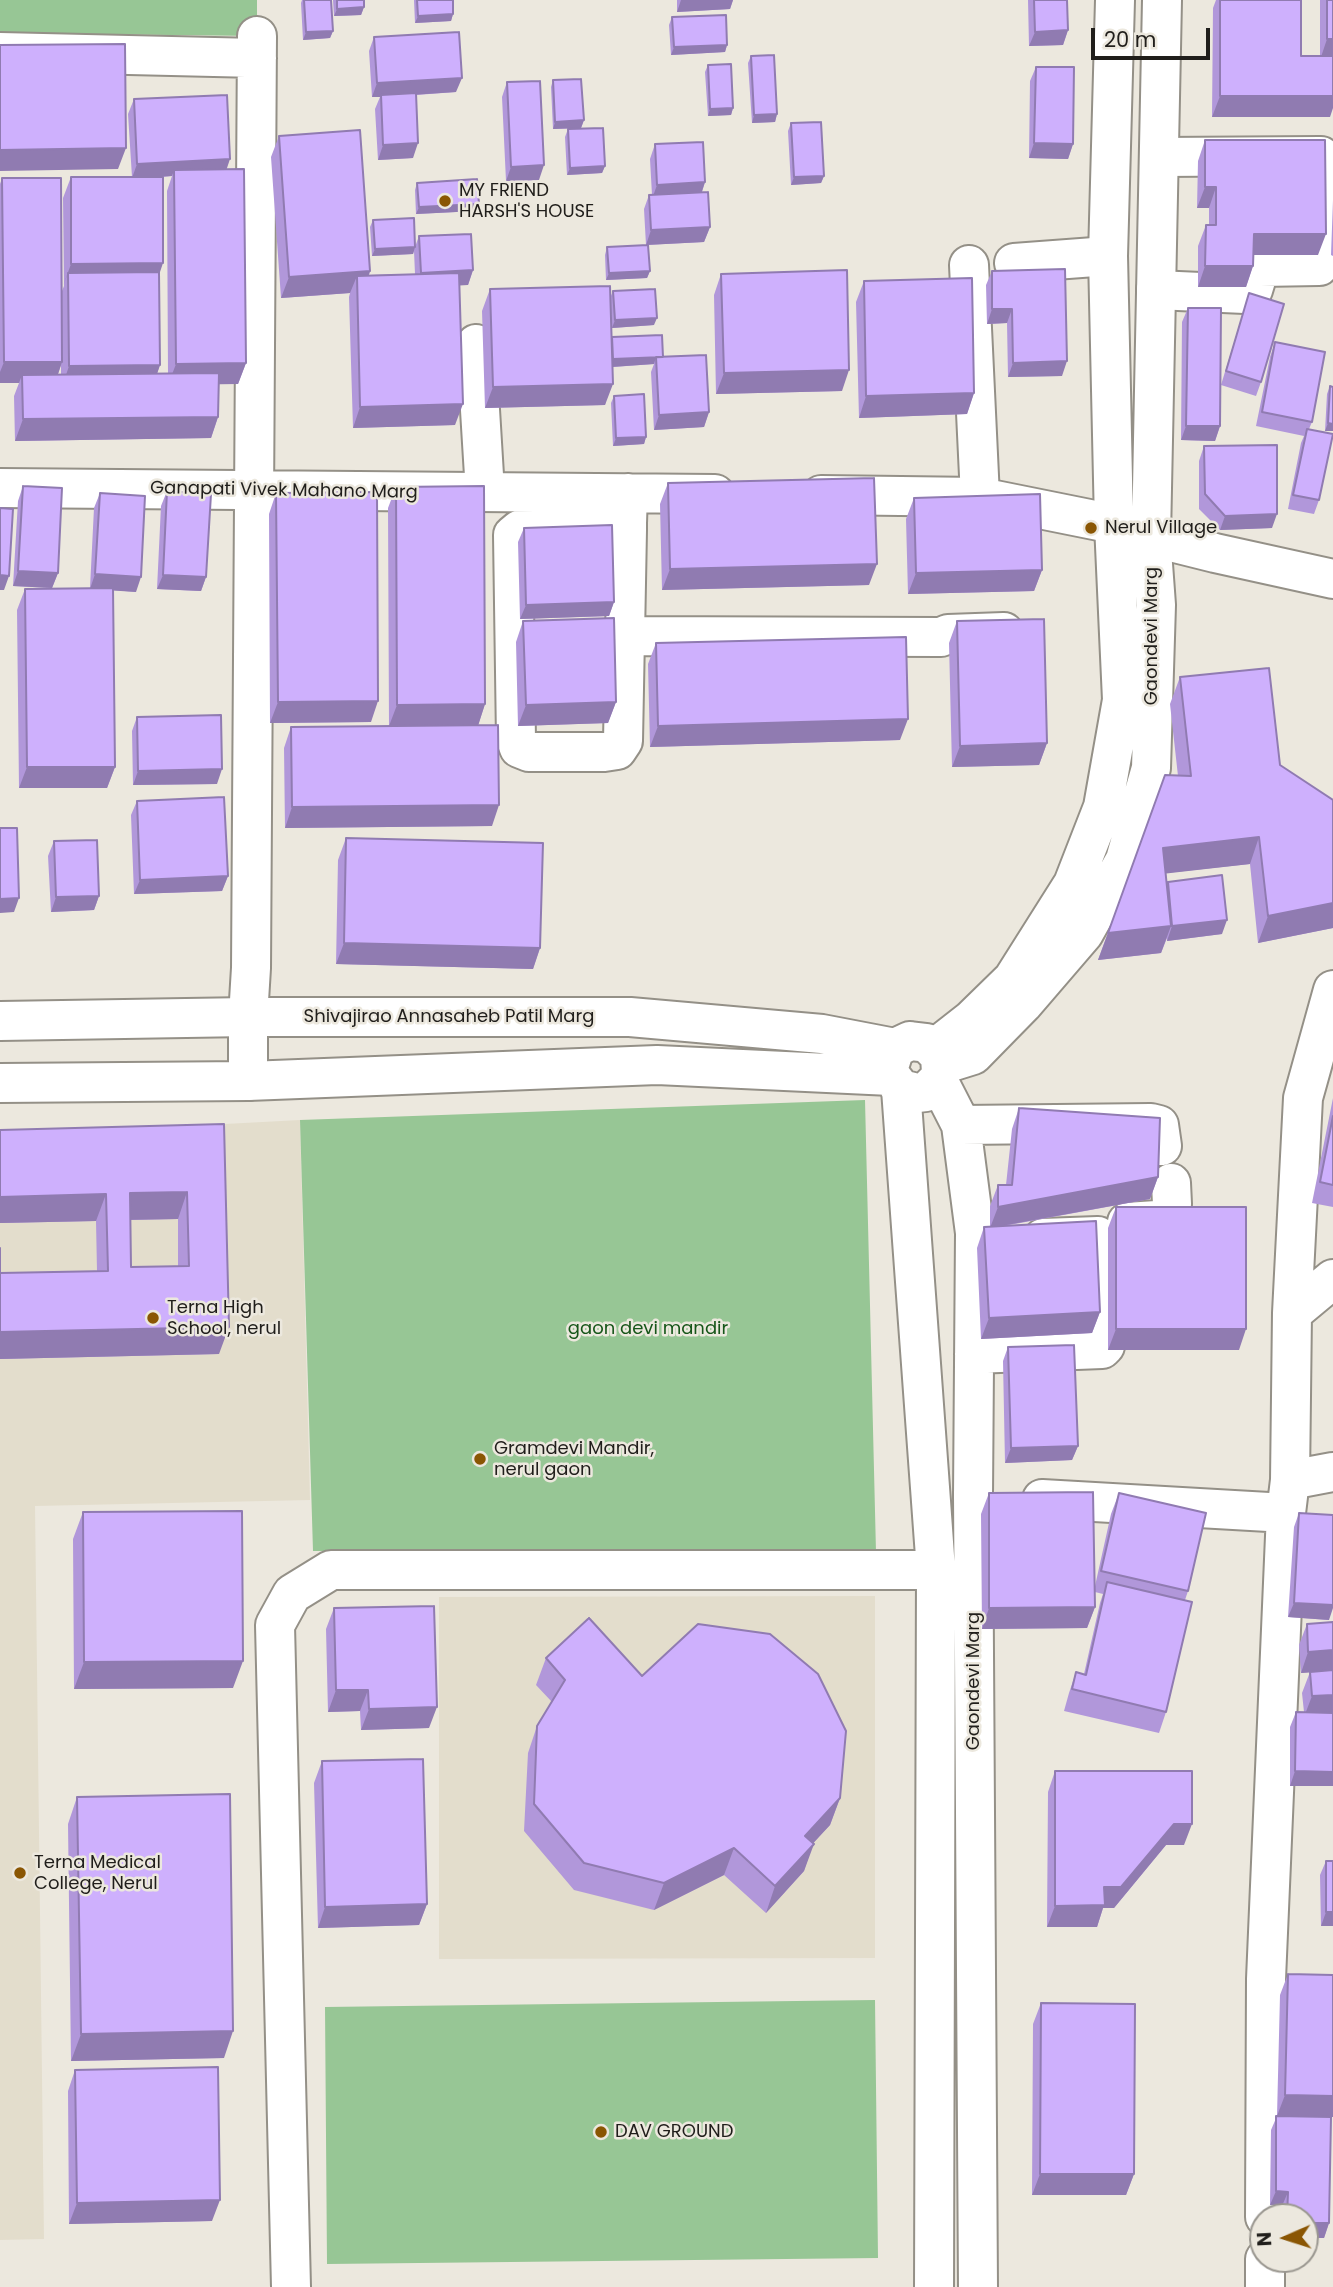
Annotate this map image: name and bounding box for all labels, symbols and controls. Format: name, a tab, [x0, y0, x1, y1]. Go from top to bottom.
scale bar	[1095, 14, 1214, 58]
text: 20 m	[1104, 25, 1157, 54]
place label: MY FRIEND HARSH'S HOUSE	[459, 180, 594, 222]
marker: MY FRIEND HARSH'S HOUSE	[437, 193, 453, 209]
street label: Ganapati Vivek Mahano Marg	[150, 478, 418, 504]
place label: Nerul Village	[1105, 517, 1217, 539]
marker: Nerul Village	[1083, 520, 1099, 536]
street label: Gaondevi Marg	[1141, 567, 1163, 705]
street label: Shivajirao Annasaheb Patil Marg	[304, 1006, 594, 1028]
place label: Terna High School, nerul	[167, 1297, 281, 1340]
marker: Terna High School, nerul	[145, 1310, 161, 1326]
park label: gaon devi mandir	[568, 1318, 728, 1340]
place label: Gramdevi Mandir, nerul gaon	[494, 1438, 654, 1480]
marker: Gramdevi Mandir, nerul gaon	[472, 1451, 488, 1467]
street label: Gaondevi Marg	[963, 1612, 985, 1750]
place label: Terna Medical College, Nerul	[34, 1852, 161, 1895]
marker: Terna Medical College, Nerul	[12, 1865, 28, 1881]
place label: DAV GROUND	[615, 2121, 733, 2143]
marker: DAV GROUND	[593, 2124, 609, 2140]
north arrow	[1249, 2203, 1319, 2273]
text: N	[1251, 2231, 1278, 2247]

